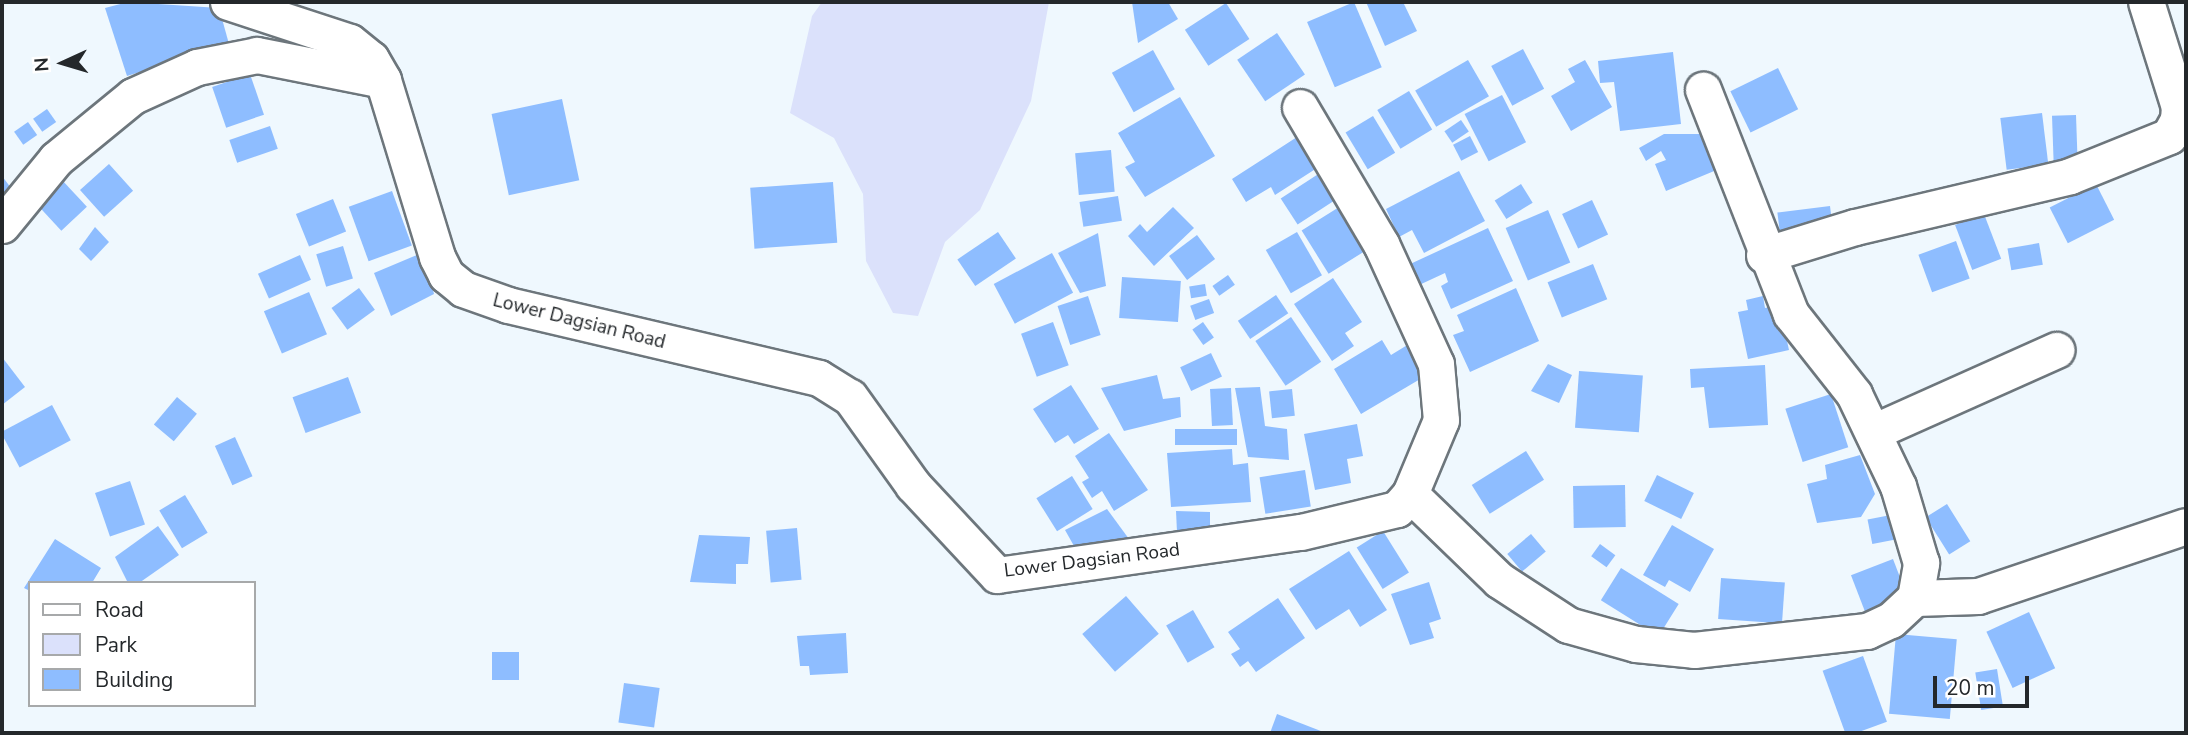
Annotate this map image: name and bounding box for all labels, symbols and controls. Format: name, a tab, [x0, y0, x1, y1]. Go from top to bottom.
north arrow	[28, 28, 98, 98]
text: N	[29, 56, 56, 72]
street label: Lower Dagsian Road	[490, 290, 668, 354]
street label: Lower Dagsian Road	[1003, 539, 1181, 583]
legend	[28, 581, 256, 707]
text: Road	[95, 596, 144, 624]
text: Park	[95, 631, 137, 659]
scale bar	[1936, 662, 2032, 706]
text: Building	[95, 666, 173, 694]
text: 20 m	[1946, 674, 1995, 702]

